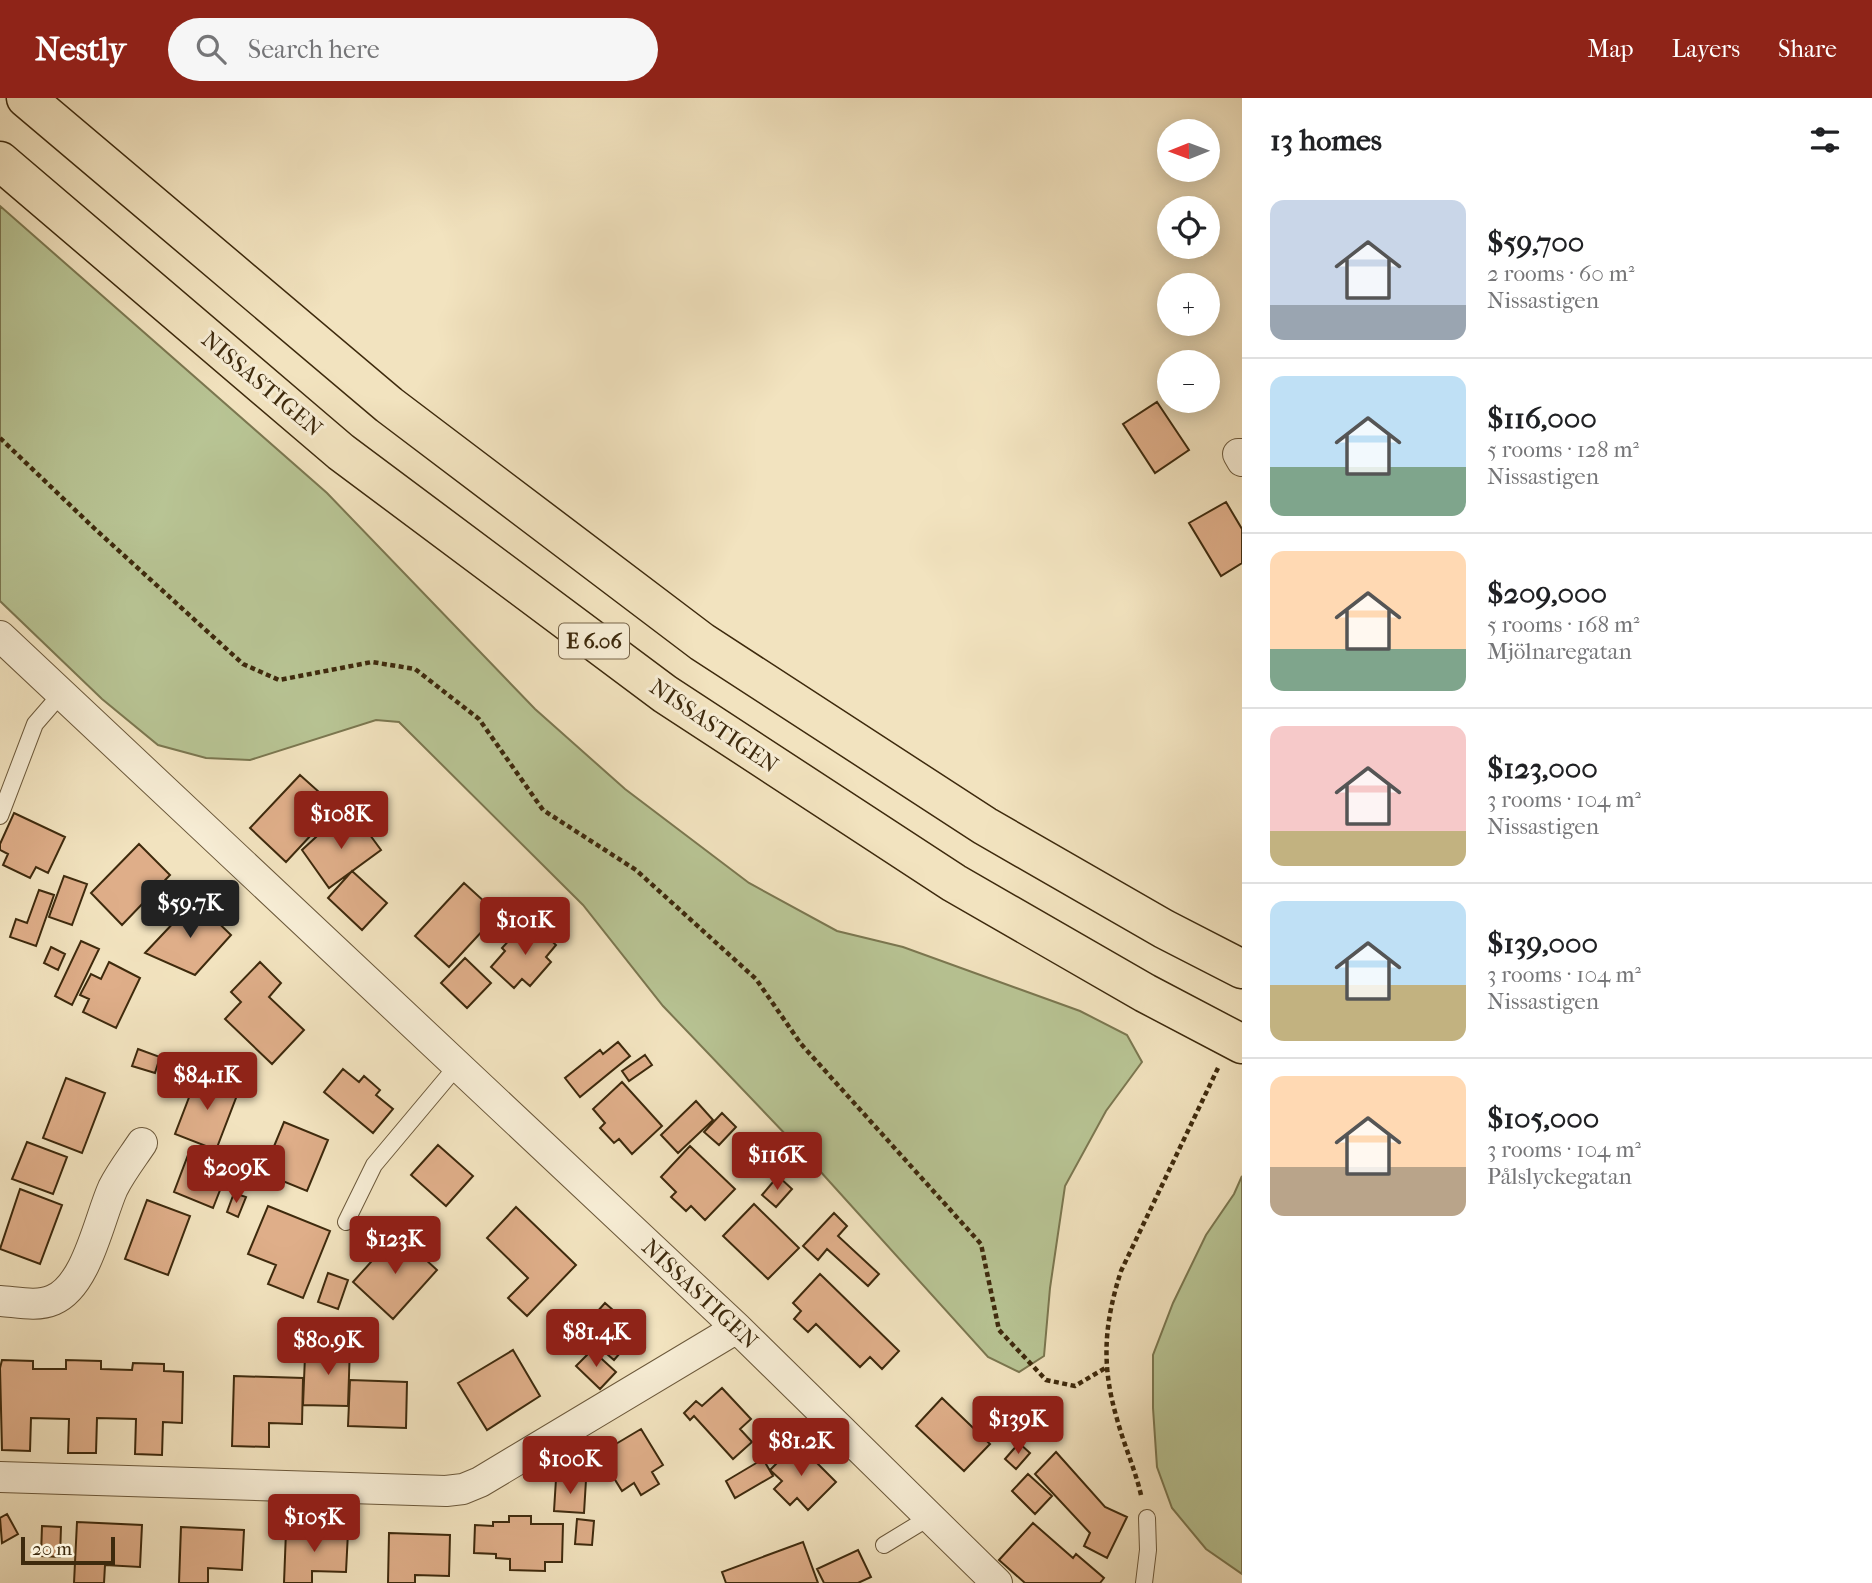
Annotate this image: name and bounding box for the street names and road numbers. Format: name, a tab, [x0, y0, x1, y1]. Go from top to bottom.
street label: NISSASTIGEN	[196, 326, 328, 442]
road number: E 6.06	[559, 624, 629, 658]
street label: NISSASTIGEN	[645, 673, 783, 779]
street label: NISSASTIGEN	[636, 1233, 764, 1355]

